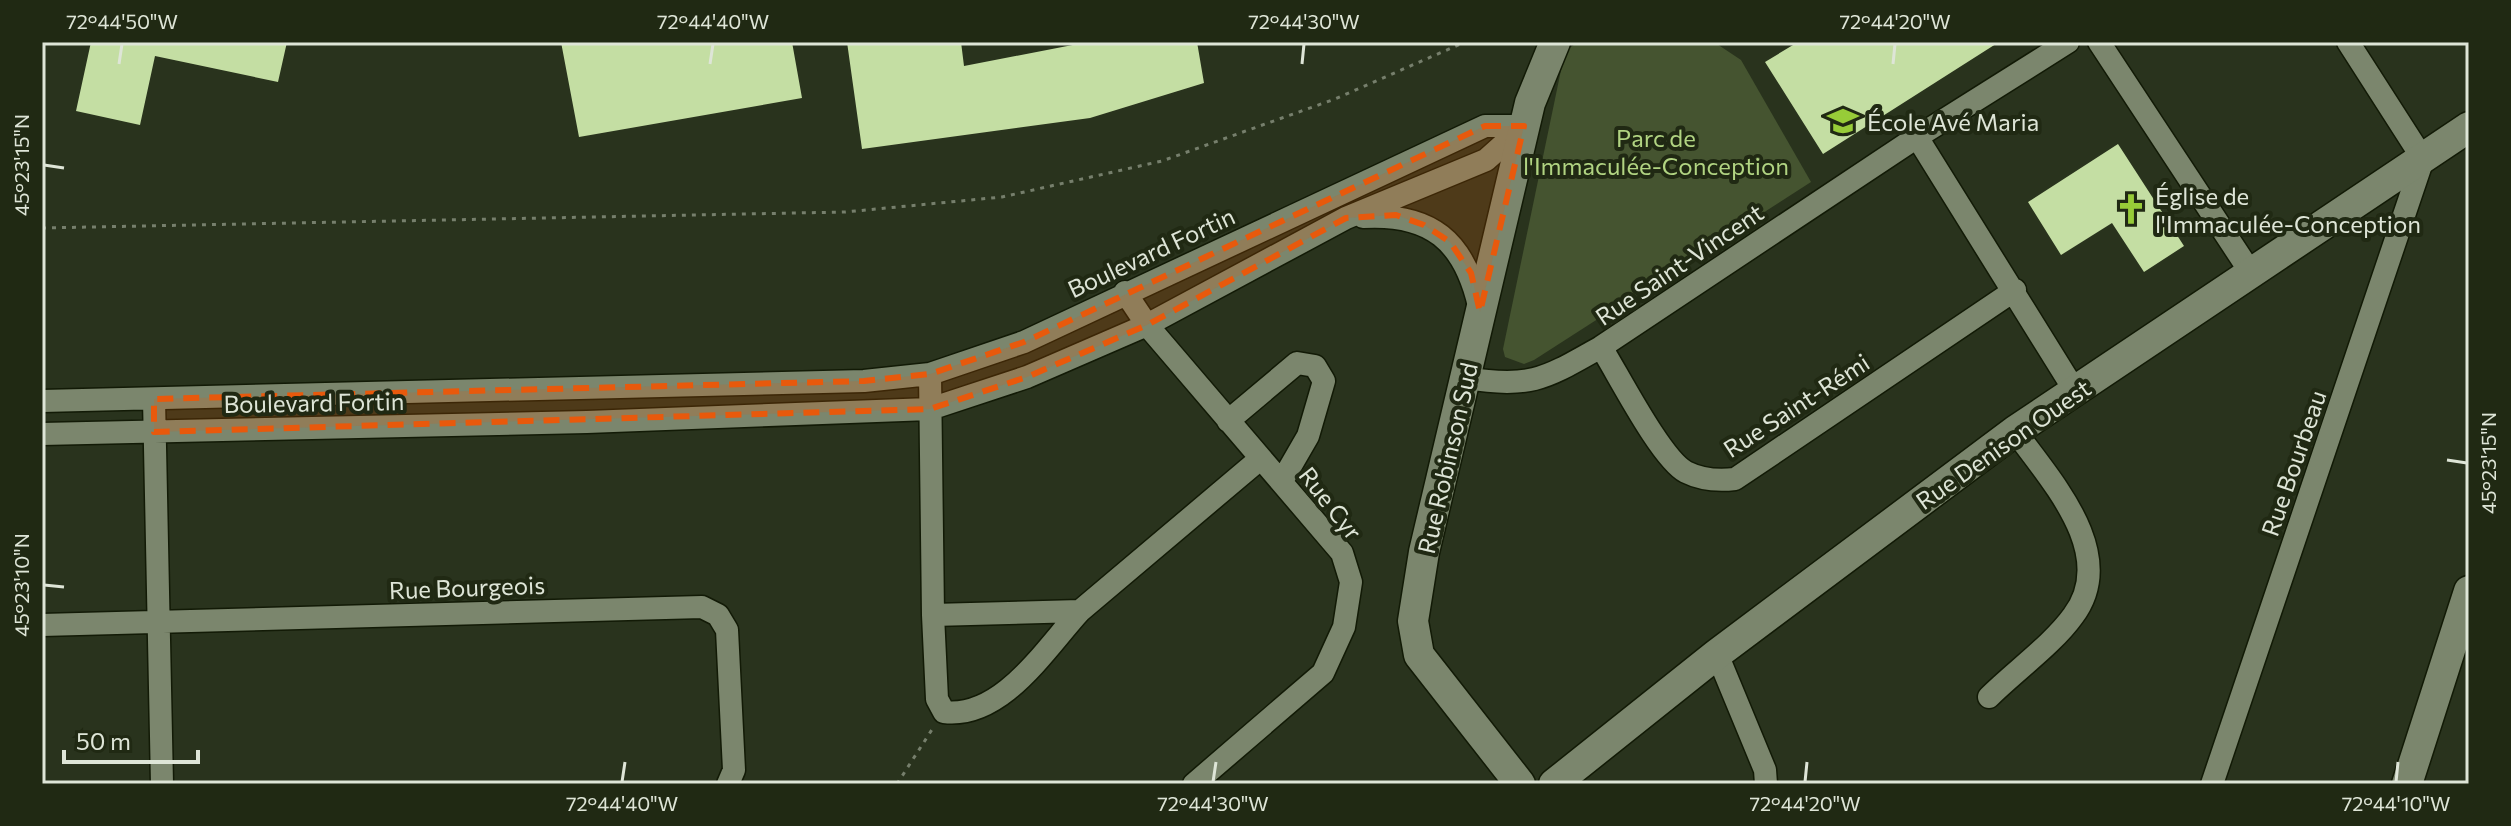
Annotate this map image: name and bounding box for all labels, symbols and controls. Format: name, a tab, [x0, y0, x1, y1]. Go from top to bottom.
text: 72°44'50"W	[66, 9, 178, 33]
text: 72°44'40"W	[657, 9, 769, 33]
text: 72°44'30"W	[1248, 9, 1360, 33]
text: 72°44'20"W	[1839, 9, 1951, 33]
school or university icon: École Avé Maria	[1826, 104, 1860, 138]
place label: École Avé Maria	[1867, 107, 2039, 136]
text: 45°23'15"N	[9, 114, 33, 216]
park label: Parc de l'Immaculée-Conception	[1523, 123, 1789, 180]
place label: Église de l'Immaculée-Conception	[2155, 181, 2421, 238]
church icon: Église de l'Immaculée-Conception	[2114, 192, 2148, 226]
street label: Rue Saint-Vincent	[1589, 197, 1769, 331]
street label: Boulevard Fortin	[1063, 201, 1239, 303]
street label: Rue Saint-Rémi	[1718, 347, 1874, 463]
street label: Rue Robinson Sud	[1411, 360, 1483, 556]
street label: Rue Denison Ouest	[1910, 373, 2096, 515]
street label: Boulevard Fortin	[223, 386, 405, 418]
street label: Rue Bourbeau	[2255, 386, 2331, 540]
text: 45°23'15"N	[2476, 412, 2500, 514]
street label: Rue Cyr	[1294, 461, 1369, 546]
text: 45°23'10"N	[9, 533, 33, 637]
street label: Rue Bourgeois	[388, 570, 546, 604]
scale bar	[64, 714, 198, 764]
text: 50 m	[76, 726, 131, 755]
text: 72°44'40"W	[566, 791, 678, 815]
text: 72°44'30"W	[1157, 791, 1269, 815]
text: 72°44'20"W	[1749, 791, 1861, 815]
text: 72°44'10"W	[2342, 791, 2450, 815]

